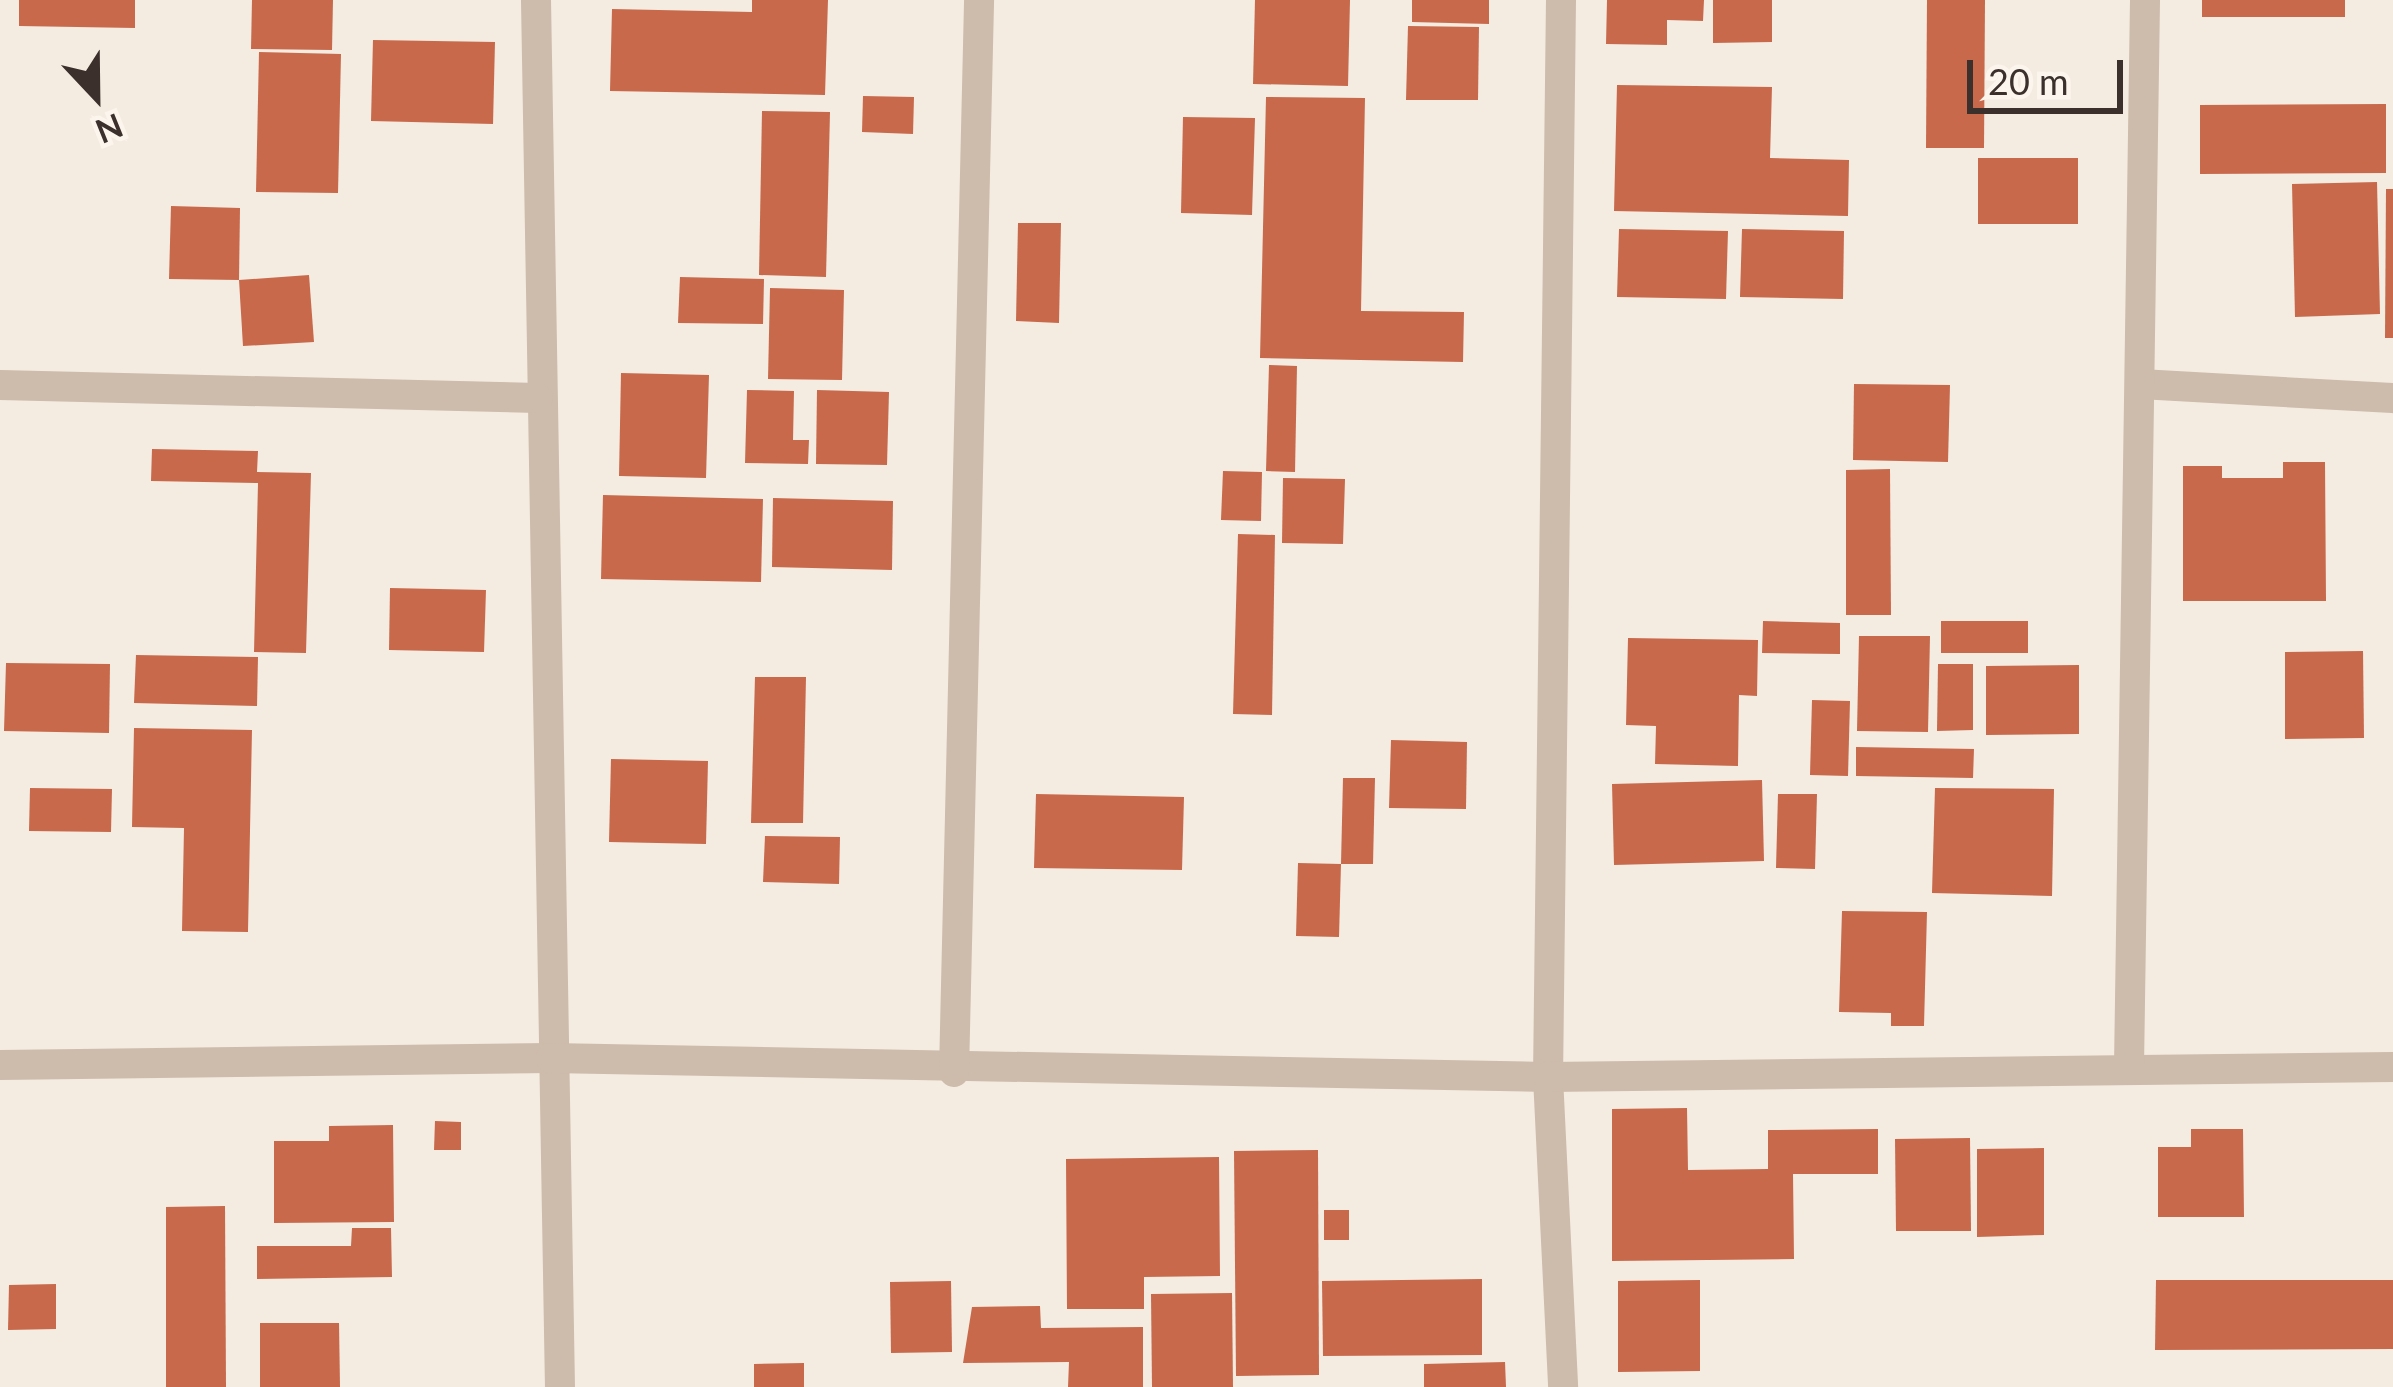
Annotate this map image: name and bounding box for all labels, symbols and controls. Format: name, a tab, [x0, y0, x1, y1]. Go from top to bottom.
north arrow	[36, 36, 156, 156]
scale bar	[1973, 36, 2129, 110]
text: 20 m	[1988, 59, 2069, 103]
text: N	[90, 106, 129, 153]

